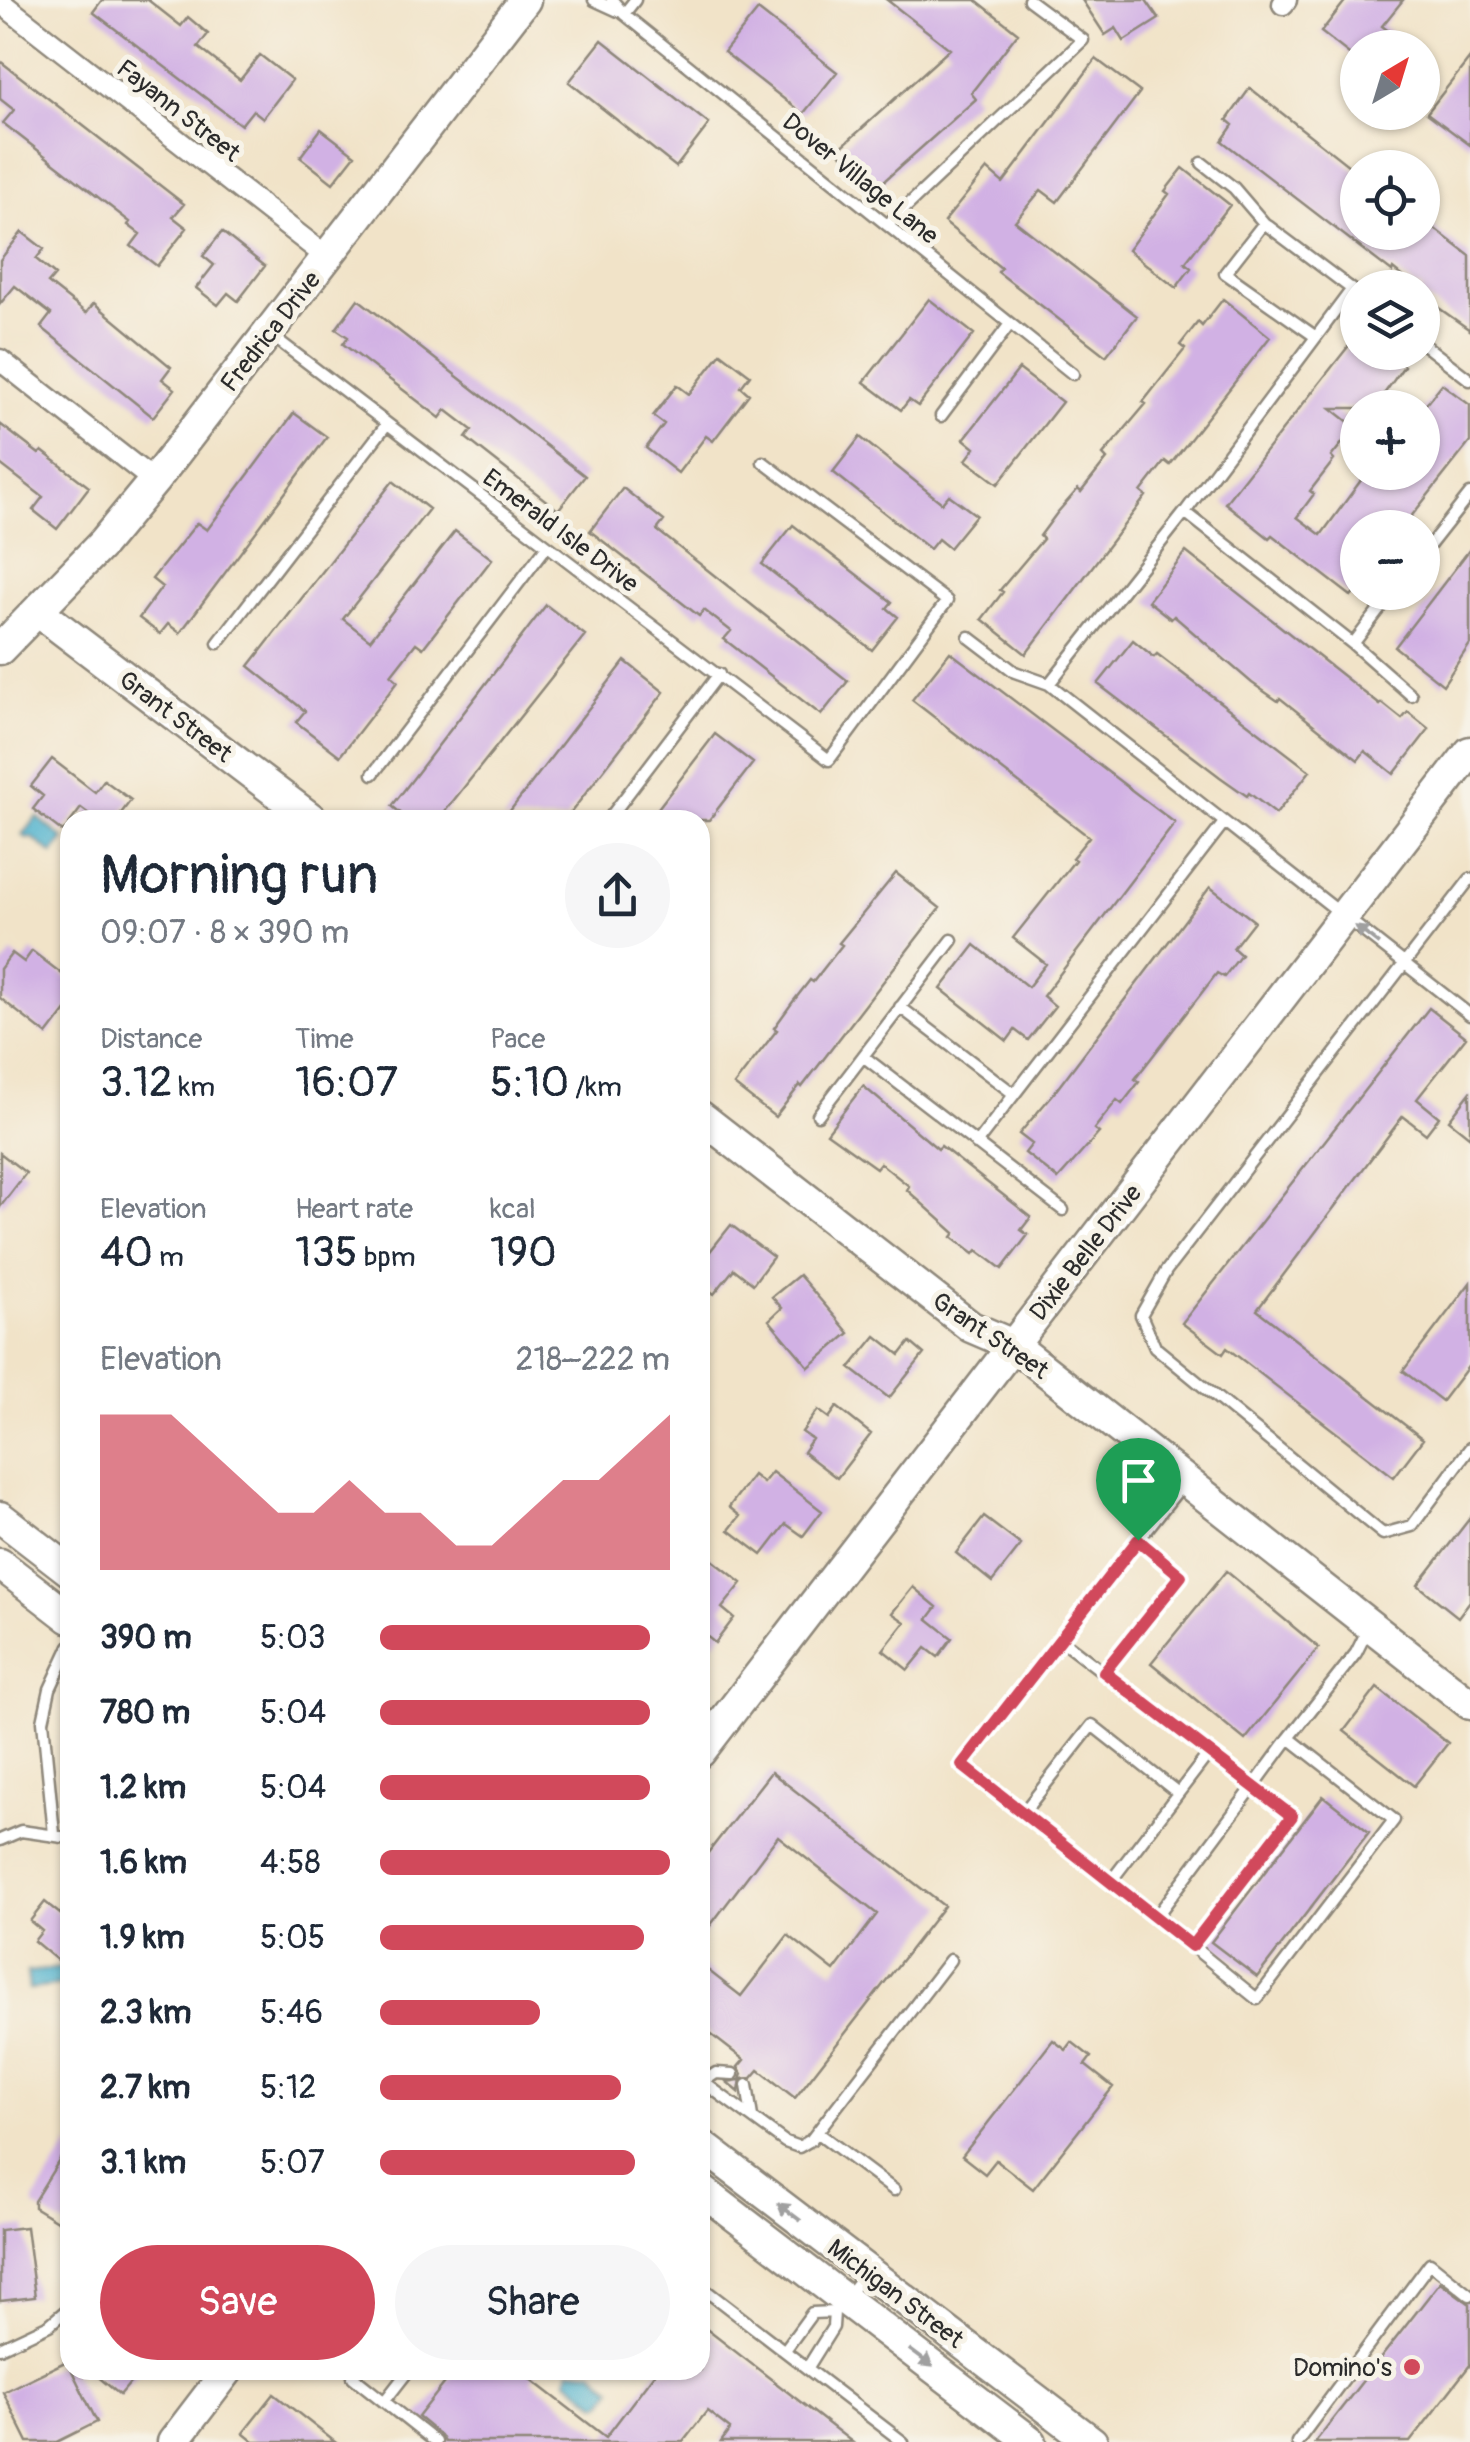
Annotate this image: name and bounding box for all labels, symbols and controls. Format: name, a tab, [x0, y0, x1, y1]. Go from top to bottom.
north arrow	[1340, 30, 1440, 130]
map controls	[1340, 30, 1440, 610]
street label: Fayann Street	[110, 53, 247, 170]
street label: Dover Village Lane	[776, 107, 945, 252]
button: locate	[1340, 150, 1440, 250]
street label: Fredrica Drive	[214, 265, 328, 398]
button: layers	[1340, 270, 1440, 370]
button: +	[1340, 390, 1440, 490]
street label: Emerald Isle Drive	[476, 463, 645, 600]
button: −	[1340, 510, 1440, 610]
street label: Grant Street	[112, 665, 239, 770]
text: Morning run	[100, 841, 378, 910]
button: share	[565, 843, 670, 948]
text: 09:07 · 8 × 390 m	[100, 913, 349, 953]
one-way arrow	[1354, 925, 1380, 945]
text: Distance	[100, 1022, 202, 1057]
text: Time	[295, 1022, 354, 1057]
text: Pace	[490, 1022, 545, 1057]
text: 3.12	[100, 1057, 173, 1109]
text: 16:07	[295, 1057, 398, 1109]
text: 5:10	[490, 1057, 569, 1109]
text: km	[173, 1070, 215, 1105]
text: /km	[569, 1070, 622, 1105]
street label: Dixie Belle Drive	[1023, 1178, 1149, 1327]
text: Elevation	[100, 1192, 207, 1227]
text: Heart rate	[295, 1192, 413, 1227]
text: kcal	[490, 1192, 536, 1227]
text: 40	[100, 1227, 153, 1279]
text: 135	[295, 1227, 358, 1279]
text: 190	[490, 1227, 557, 1279]
text: m	[153, 1240, 184, 1275]
text: bpm	[358, 1240, 416, 1275]
street label: Grant Street	[926, 1286, 1055, 1387]
text: Elevation	[100, 1340, 222, 1380]
text: 218–222 m	[516, 1340, 670, 1380]
pin	[1096, 1438, 1181, 1541]
icon: arrive	[1111, 1453, 1166, 1508]
text: 390 m	[100, 1618, 192, 1658]
text: 5:03	[260, 1618, 326, 1658]
text: 780 m	[100, 1693, 190, 1733]
text: 5:04	[260, 1693, 326, 1733]
text: 1.2 km	[100, 1768, 186, 1808]
text: 5:04	[260, 1768, 326, 1808]
text: 1.6 km	[100, 1843, 187, 1883]
text: 4:58	[260, 1843, 321, 1883]
text: 1.9 km	[100, 1918, 185, 1958]
text: 5:05	[260, 1918, 325, 1958]
text: 2.3 km	[100, 1993, 191, 2033]
text: 5:46	[260, 1993, 323, 2033]
text: 2.7 km	[100, 2068, 191, 2108]
text: 5:12	[260, 2068, 316, 2108]
text: 3.1 km	[100, 2143, 186, 2183]
text: 5:07	[260, 2143, 325, 2183]
one-way arrow	[776, 2202, 802, 2222]
street label: Michigan Street	[821, 2233, 970, 2356]
button: Save	[100, 2245, 375, 2360]
button: Share	[395, 2245, 670, 2360]
one-way arrow	[908, 2348, 934, 2368]
place label: Domino's	[1293, 2353, 1392, 2384]
marker: Domino's	[1401, 2356, 1423, 2378]

